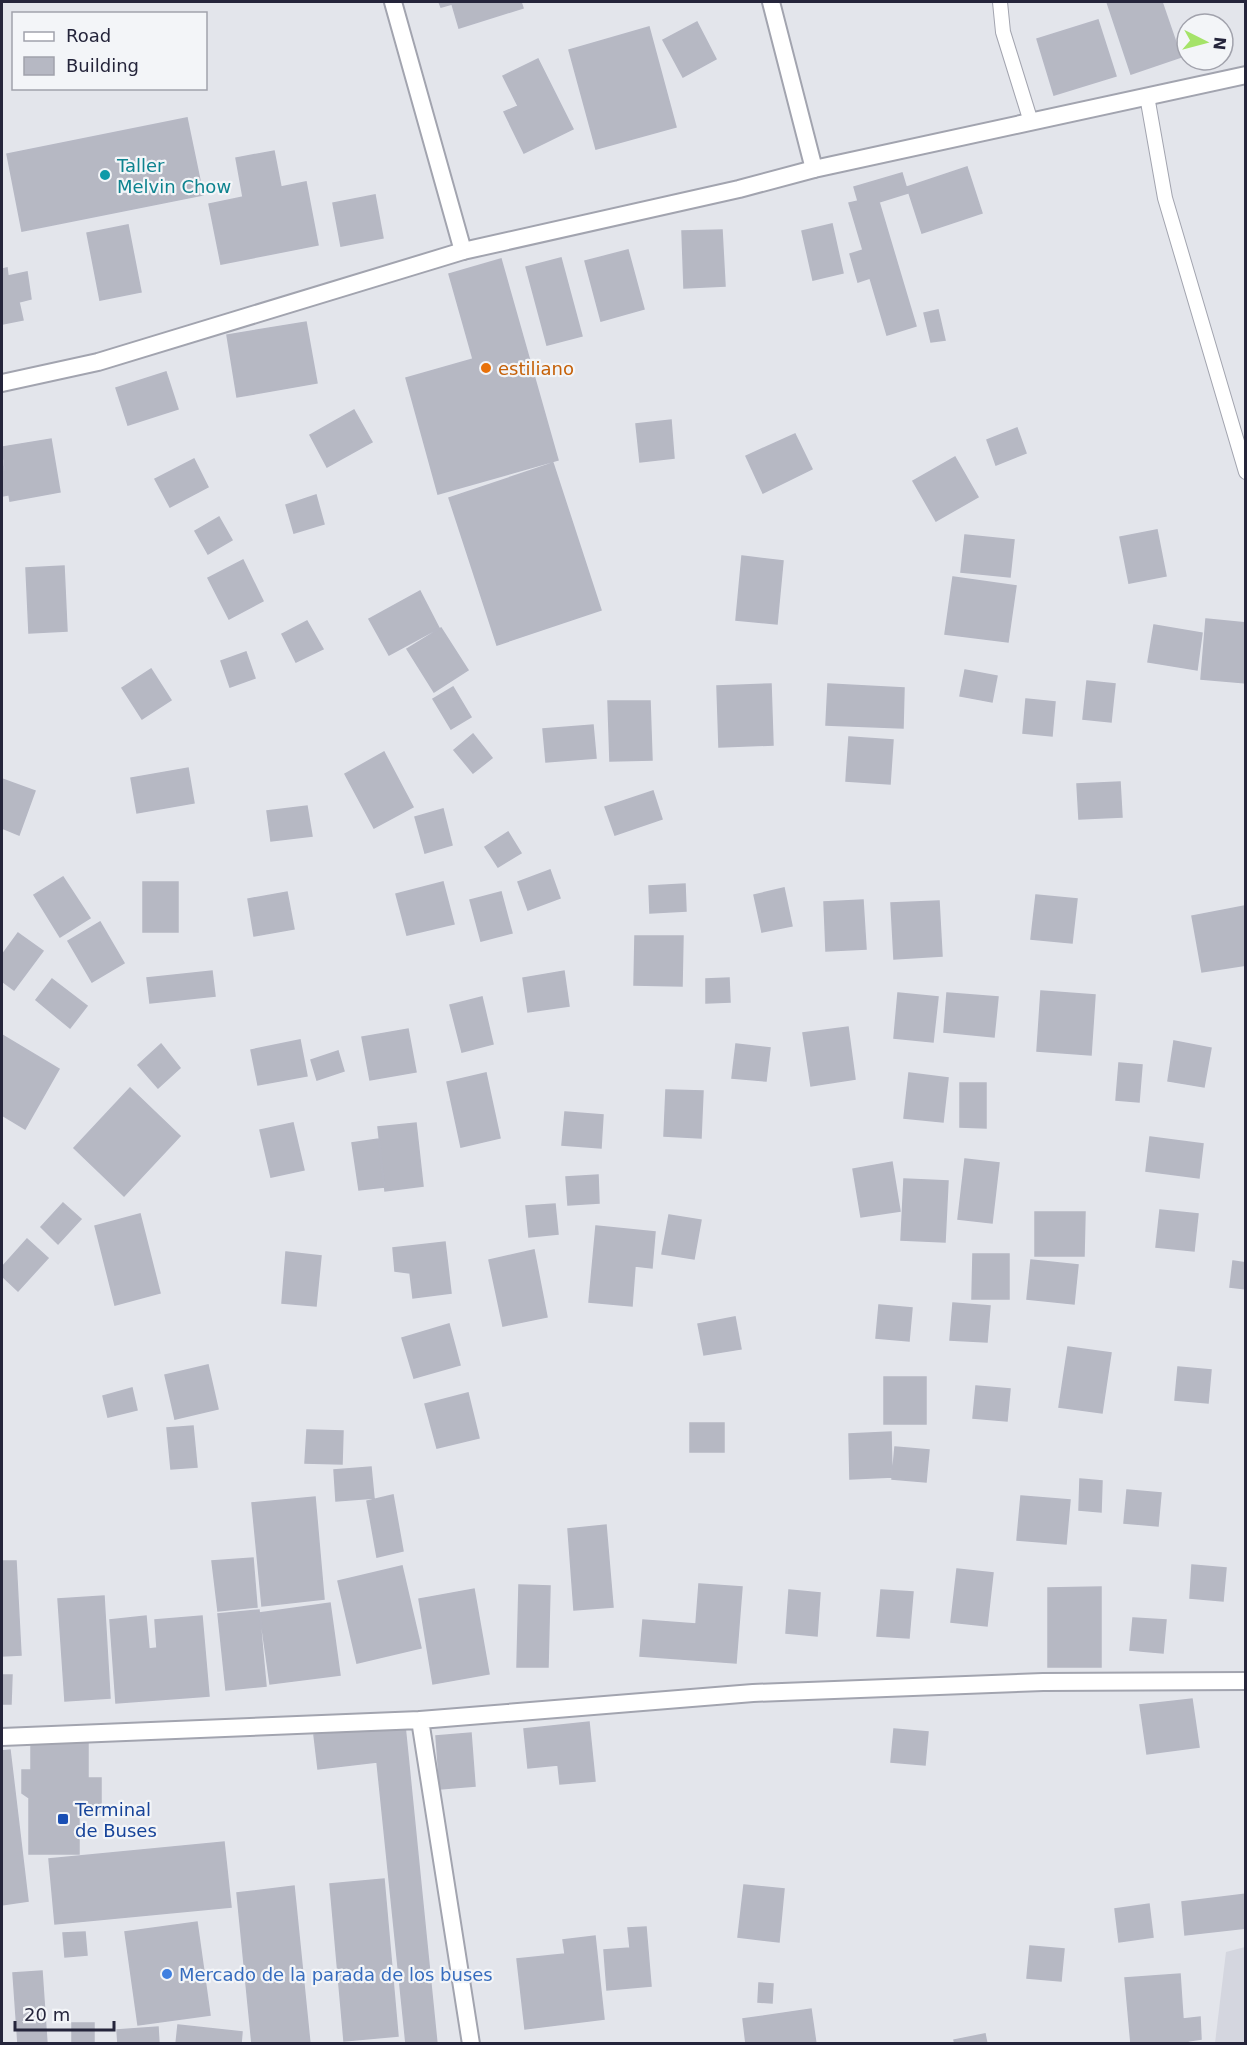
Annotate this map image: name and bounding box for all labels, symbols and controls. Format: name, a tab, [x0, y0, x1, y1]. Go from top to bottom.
legend	[12, 12, 207, 90]
north arrow	[1175, 12, 1235, 72]
text: Road	[66, 25, 111, 46]
text: N	[1209, 36, 1230, 51]
text: Building	[66, 55, 139, 76]
place label: Taller Melvin Chow	[116, 155, 231, 197]
marker: Taller Melvin Chow	[98, 168, 112, 182]
place label: estiliano	[498, 358, 574, 379]
marker: estiliano	[479, 361, 493, 375]
place label: Terminal de Buses	[74, 1799, 157, 1841]
marker: Terminal de Buses	[56, 1812, 70, 1826]
place label: Mercado de la parada de los buses	[179, 1964, 493, 1985]
marker: Mercado de la parada de los buses	[160, 1967, 174, 1981]
scale bar	[15, 1994, 114, 2032]
text: 20 m	[24, 2004, 70, 2025]

